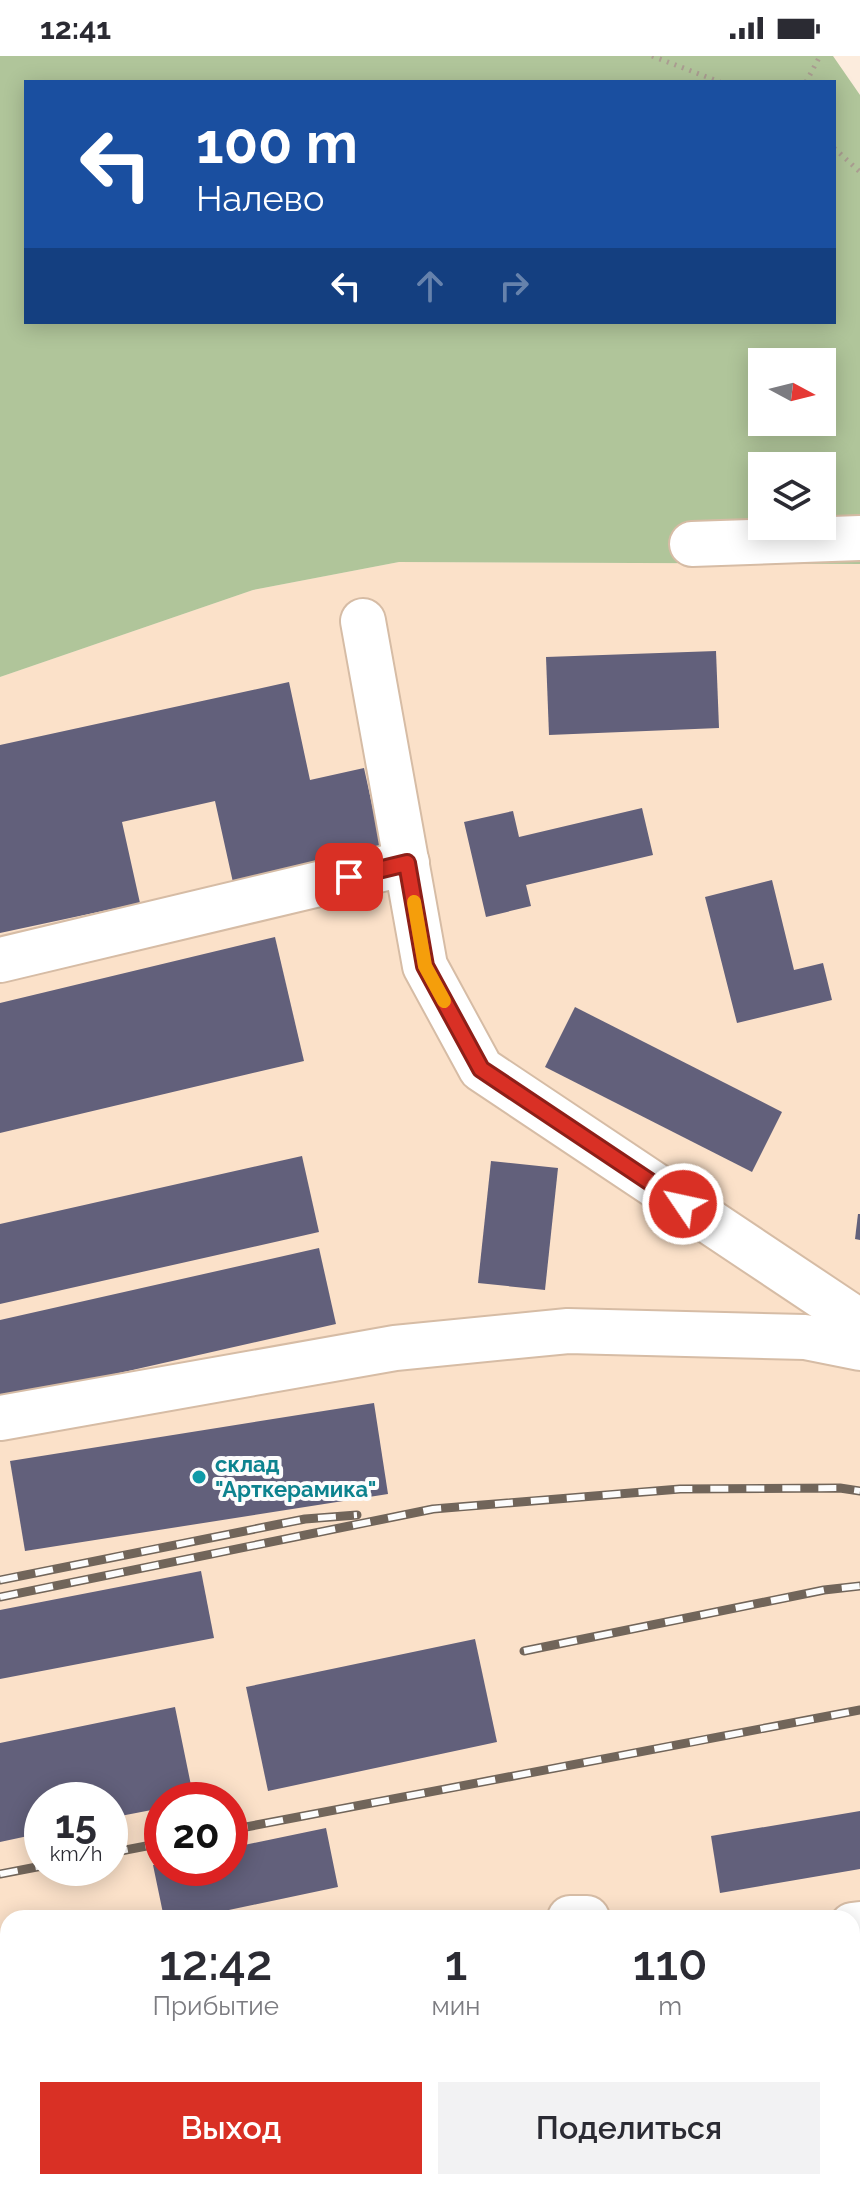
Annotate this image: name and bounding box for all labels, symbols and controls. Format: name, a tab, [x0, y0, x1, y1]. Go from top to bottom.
text: 12:41	[40, 11, 111, 46]
text: 100 m	[196, 110, 358, 176]
icon: left	[64, 112, 168, 216]
text: Налево	[196, 177, 324, 219]
icon: left	[324, 264, 368, 308]
icon: ahead	[408, 264, 452, 308]
icon: right	[492, 264, 536, 308]
north arrow	[748, 348, 836, 436]
map controls	[748, 348, 836, 540]
button: layers	[748, 452, 836, 540]
pin	[315, 843, 383, 911]
icon: arrive	[327, 855, 371, 899]
position arrow	[641, 1162, 725, 1246]
place label: склад "Арткерамика"	[215, 1451, 376, 1502]
marker: склад "Арткерамика"	[190, 1468, 208, 1486]
speed limit sign: 20	[144, 1782, 248, 1886]
text: 15	[55, 1800, 97, 1847]
text: km/h	[50, 1842, 102, 1866]
text: 12:42	[159, 1935, 272, 1991]
text: 1	[445, 1935, 467, 1991]
text: 110	[633, 1935, 708, 1991]
text: Прибытие	[152, 1991, 279, 2021]
text: мин	[432, 1991, 480, 2021]
text: m	[658, 1991, 682, 2021]
button: Выход	[40, 2082, 422, 2174]
button: Поделиться	[438, 2082, 820, 2174]

